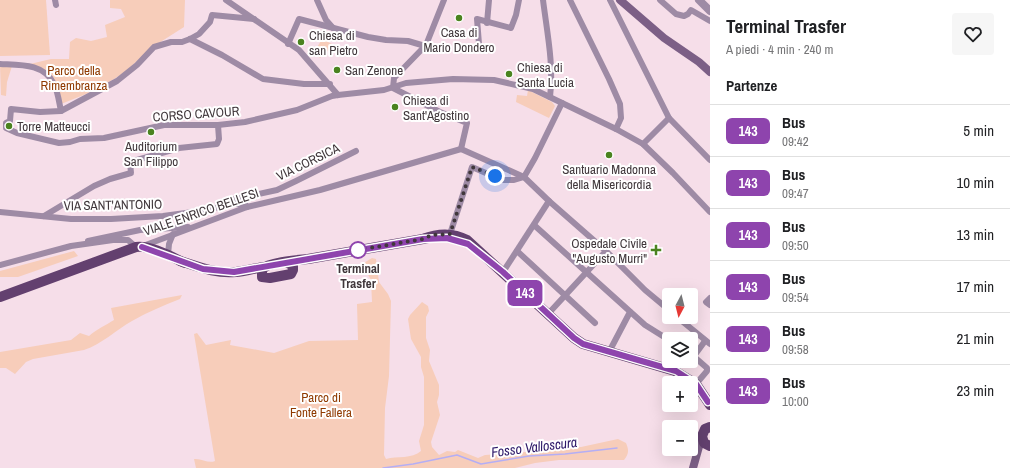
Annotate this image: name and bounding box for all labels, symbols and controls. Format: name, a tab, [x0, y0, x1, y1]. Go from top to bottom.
marker: Casa di Mario Dondero	[454, 13, 464, 23]
text: Terminal Trasfer	[726, 13, 846, 39]
button: heart	[952, 13, 994, 55]
place label: Casa di Mario Dondero	[423, 24, 495, 56]
place label: Chiesa di san Pietro	[309, 27, 358, 59]
marker: Chiesa di san Pietro	[296, 37, 306, 47]
text: A piedi · 4 min · 240 m	[726, 41, 833, 58]
place label: Chiesa di Santa Lucia	[517, 59, 574, 91]
park label: Parco della Rimembranza	[41, 62, 108, 94]
place label: San Zenone	[345, 62, 403, 79]
marker: San Zenone	[332, 65, 342, 75]
marker: Chiesa di Santa Lucia	[504, 69, 514, 79]
text: Partenze	[726, 75, 777, 96]
place label: Chiesa di Sant'Agostino	[403, 92, 469, 124]
street label: CORSO CAVOUR	[152, 102, 240, 126]
marker: Chiesa di Sant'Agostino	[390, 102, 400, 112]
text: Bus	[782, 112, 805, 133]
place label: Torre Matteucci	[17, 118, 90, 135]
text: 5 min	[963, 120, 994, 141]
marker: Torre Matteucci	[4, 121, 14, 131]
text: 143	[738, 122, 758, 140]
marker: Auditorium San Filippo	[146, 127, 156, 137]
text: 09:42	[782, 133, 809, 150]
place label: Auditorium San Filippo	[124, 138, 178, 170]
street label: VIA CORSICA	[274, 139, 343, 185]
marker: Santuario Madonna della Misericordia	[604, 150, 614, 160]
place label: Santuario Madonna della Misericordia	[562, 161, 656, 193]
text: Bus	[782, 164, 805, 185]
your location	[485, 166, 505, 186]
text: 10 min	[956, 172, 994, 193]
text: 143	[738, 174, 758, 192]
street label: VIALE ENRICO BELLESI	[141, 184, 261, 240]
text: 09:47	[782, 185, 809, 202]
street label: VIA SANT'ANTONIO	[64, 196, 162, 214]
text: Bus	[782, 216, 805, 237]
text: 13 min	[956, 224, 994, 245]
text: 143	[738, 226, 758, 244]
place label: Ospedale Civile "Augusto Murri"	[571, 235, 647, 267]
text: 09:50	[782, 237, 809, 254]
marker: Terminal Trasfer	[349, 241, 367, 259]
marker: Ospedale Civile "Augusto Murri"	[650, 244, 662, 256]
place label: Terminal Trasfer	[336, 260, 380, 292]
text: Bus	[782, 268, 805, 289]
text: 17 min	[956, 276, 994, 297]
text: 143	[738, 278, 758, 296]
line badge: 143	[502, 280, 548, 306]
text: 143	[515, 284, 535, 302]
north arrow	[662, 288, 698, 324]
map controls	[662, 288, 698, 456]
text: 09:54	[782, 289, 809, 306]
text: Bus	[782, 320, 805, 341]
text: 21 min	[956, 328, 994, 349]
text: 143	[738, 330, 758, 348]
button: layers	[662, 332, 698, 368]
text: 09:58	[782, 341, 809, 358]
text: Bus	[782, 372, 805, 393]
button: +	[662, 376, 698, 412]
text: 23 min	[956, 380, 994, 401]
text: 143	[738, 382, 758, 400]
park label: Parco di Fonte Fallera	[290, 389, 352, 421]
text: 10:00	[782, 393, 809, 410]
button: −	[662, 420, 698, 456]
water label: Fosso Valloscura	[490, 433, 578, 461]

